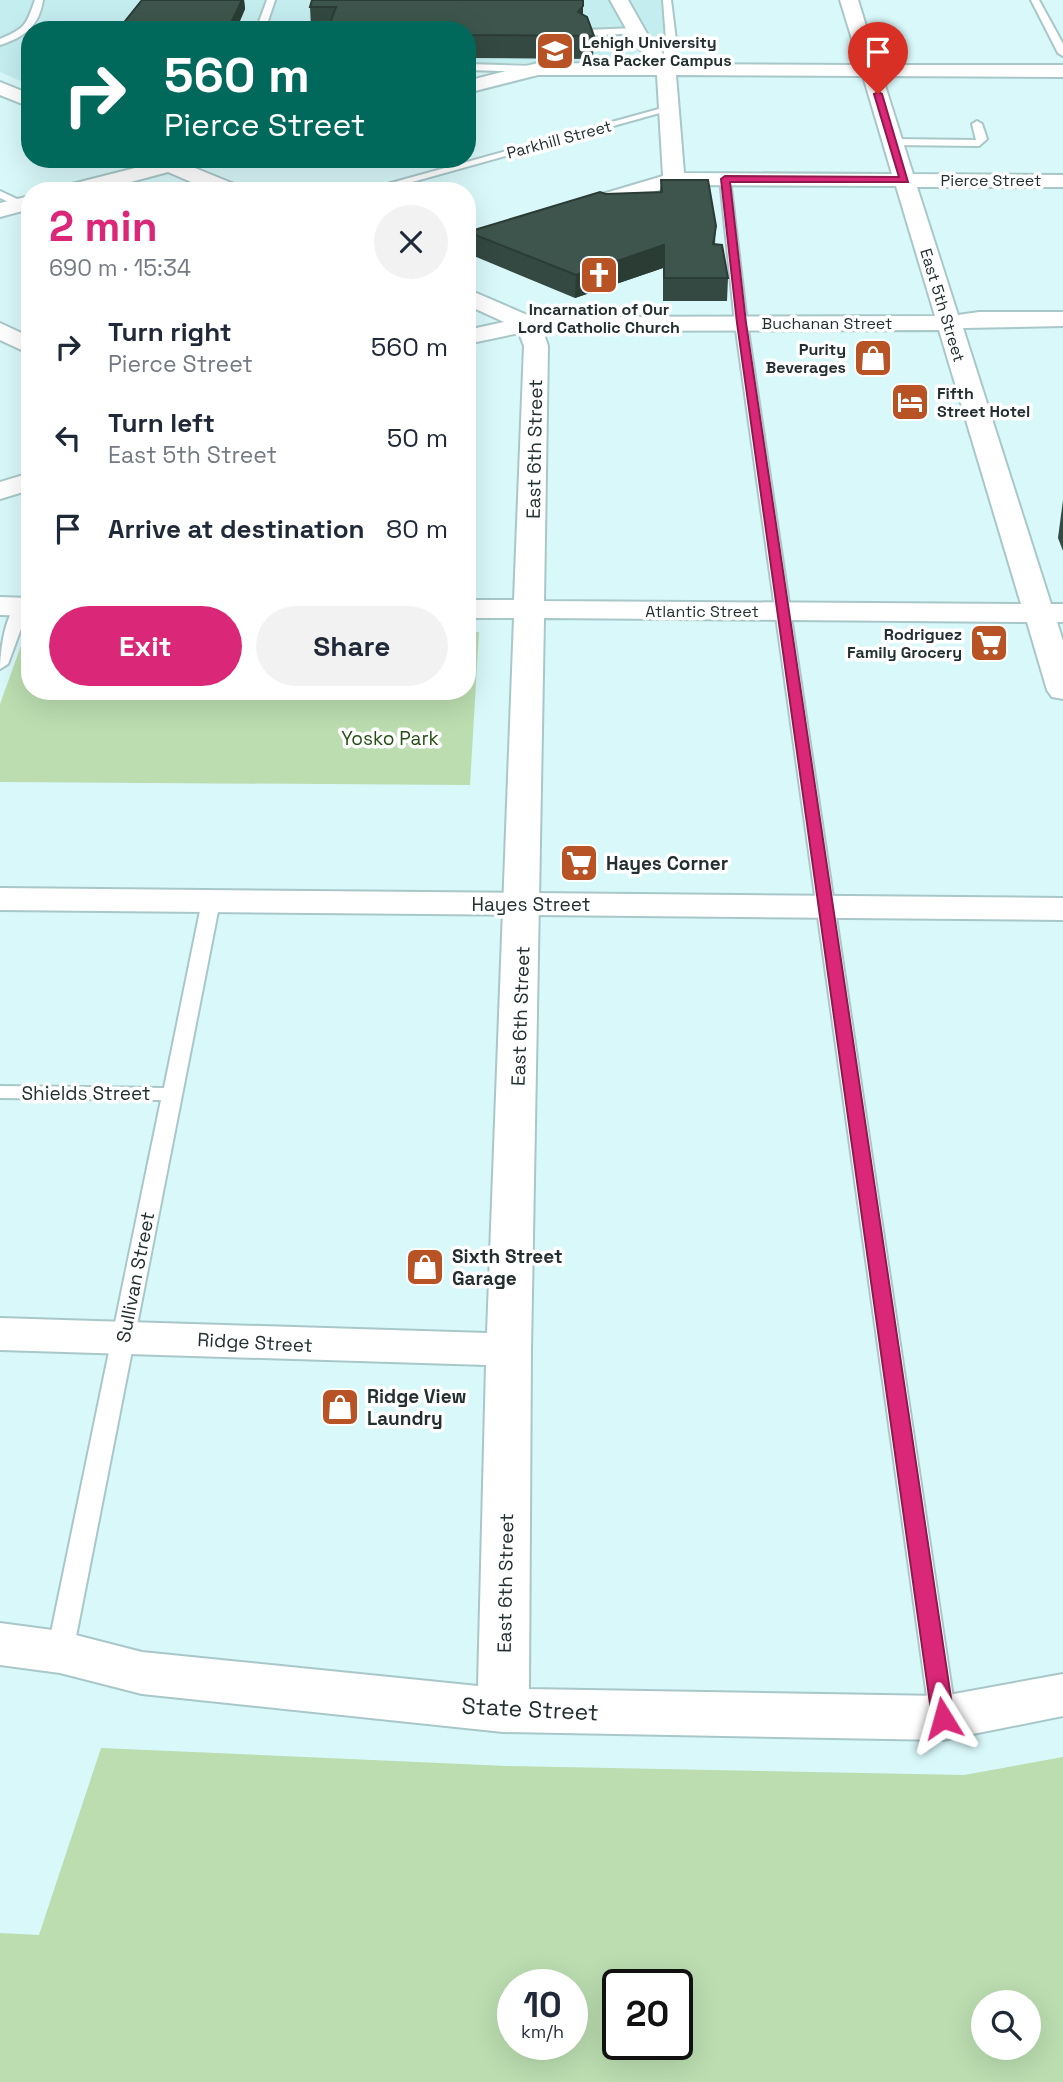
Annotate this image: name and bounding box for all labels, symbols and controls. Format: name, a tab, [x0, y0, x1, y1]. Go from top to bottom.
pin	[848, 22, 908, 94]
school or university icon: Lehigh University Asa Packer Campus	[534, 30, 576, 72]
place label: Lehigh University Asa Packer Campus	[582, 32, 732, 71]
icon: arrive	[859, 33, 897, 71]
text: 560 m	[164, 44, 310, 106]
icon: right	[49, 49, 140, 140]
text: Pierce Street	[164, 105, 366, 145]
street label: Parkhill Street	[504, 115, 614, 164]
street label: Pierce Street	[941, 170, 1041, 191]
text: 2 min	[49, 200, 158, 253]
button: close	[374, 205, 448, 279]
street label: East 5th Street	[915, 246, 970, 364]
text: 690 m · 15:34	[49, 253, 191, 283]
church icon: Incarnation of Our Lord Catholic Church	[578, 254, 620, 296]
place label: Incarnation of Our Lord Catholic Church	[518, 299, 680, 338]
street label: Buchanan Street	[762, 313, 892, 334]
text: Turn right	[108, 315, 232, 349]
icon: right	[49, 328, 87, 366]
text: 560 m	[371, 330, 448, 364]
shop icon: Purity Beverages	[852, 337, 894, 379]
place label: Purity Beverages	[766, 339, 846, 378]
text: Pierce Street	[108, 349, 253, 379]
street label: East 6th Street	[521, 379, 548, 519]
hotel icon: Fifth Street Hotel	[889, 381, 931, 423]
place label: Fifth Street Hotel	[937, 383, 1030, 422]
text: Turn left	[108, 406, 215, 440]
icon: left	[49, 419, 87, 457]
text: 50 m	[387, 421, 448, 455]
text: East 5th Street	[108, 440, 277, 470]
icon: arrive	[49, 510, 87, 548]
text: Arrive at destination	[108, 512, 365, 546]
text: 80 m	[386, 512, 448, 546]
street label: Atlantic Street	[645, 601, 759, 622]
button: Exit	[49, 606, 242, 686]
button: Share	[256, 606, 448, 686]
supermarket icon: Rodriguez Family Grocery	[968, 622, 1010, 664]
place label: Rodriguez Family Grocery	[847, 624, 962, 663]
park label: Yosko Park	[341, 726, 439, 751]
supermarket icon: Hayes Corner	[558, 842, 600, 884]
place label: Hayes Corner	[606, 851, 728, 876]
street label: Hayes Street	[472, 892, 590, 917]
street label: East 6th Street	[506, 946, 535, 1086]
street label: Shields Street	[21, 1081, 151, 1106]
street label: Sullivan Street	[111, 1210, 160, 1345]
place label: Sixth Street Garage	[452, 1244, 563, 1291]
shop icon: Sixth Street Garage	[404, 1246, 446, 1288]
street label: Ridge Street	[197, 1327, 313, 1358]
place label: Ridge View Laundry	[367, 1384, 467, 1431]
shop icon: Ridge View Laundry	[319, 1386, 361, 1428]
street label: East 6th Street	[492, 1513, 519, 1653]
position arrow	[906, 1681, 980, 1755]
street label: State Street	[461, 1690, 599, 1728]
speed limit sign: 20	[602, 1969, 693, 2060]
text: 10	[523, 1983, 562, 2027]
map controls	[971, 1990, 1041, 2060]
button: search	[971, 1990, 1041, 2060]
text: km/h	[521, 2020, 564, 2043]

